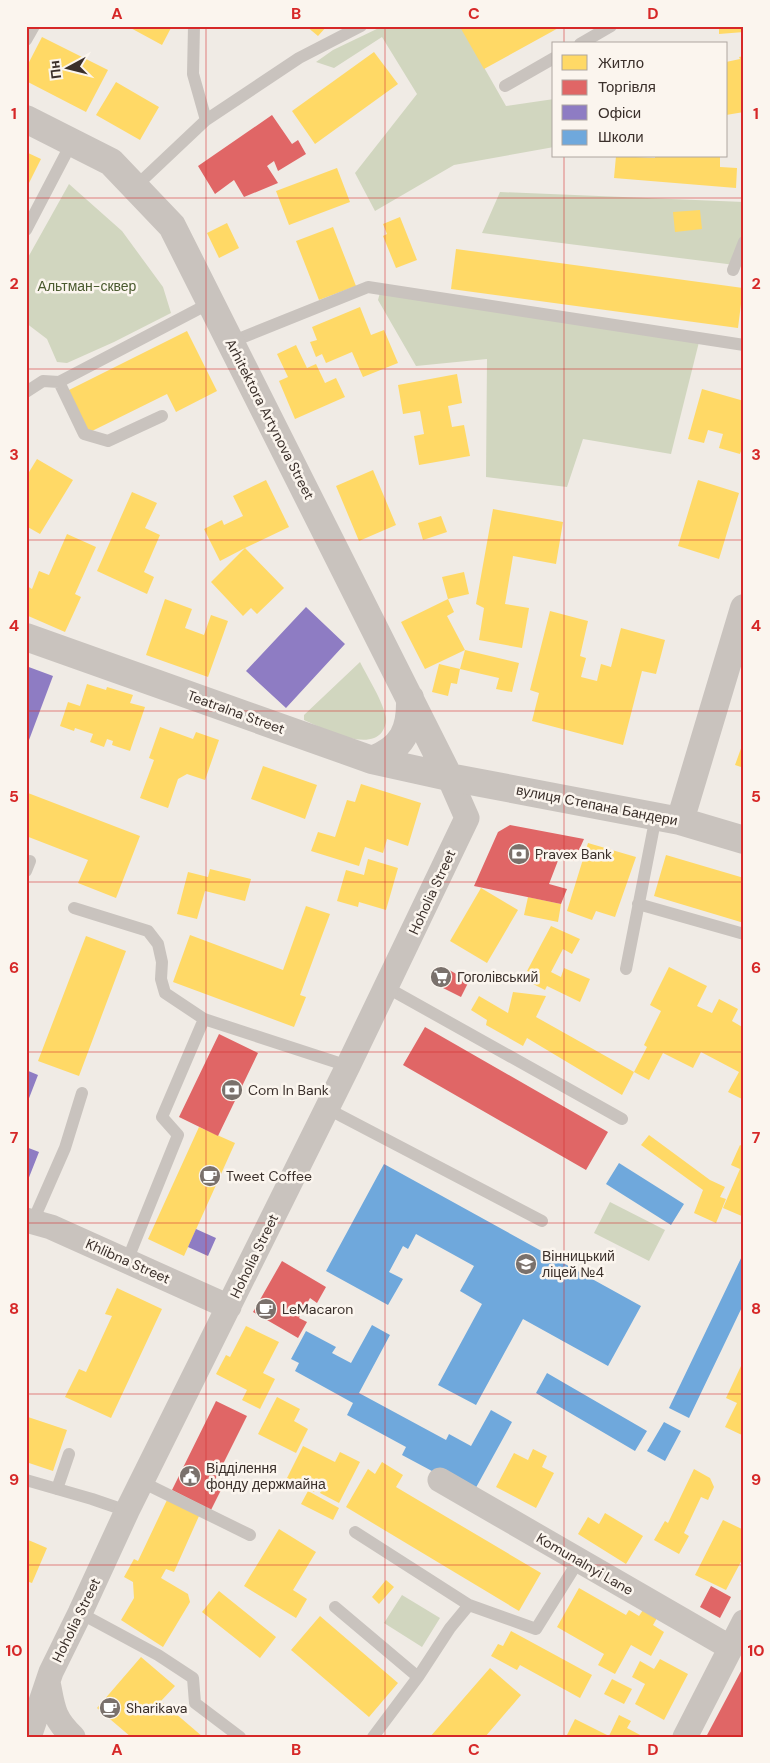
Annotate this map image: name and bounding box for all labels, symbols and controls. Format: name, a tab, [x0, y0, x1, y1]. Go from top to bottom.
text: A	[111, 3, 123, 24]
text: B	[291, 3, 301, 24]
text: C	[468, 3, 480, 24]
text: D	[647, 3, 659, 24]
north arrow	[42, 42, 92, 92]
legend	[552, 42, 728, 158]
text: Житло	[598, 53, 644, 73]
text: Пн	[45, 59, 65, 80]
text: Торгівля	[598, 77, 656, 97]
text: 1	[11, 103, 17, 124]
text: Офіси	[598, 103, 641, 123]
text: 1	[753, 103, 759, 124]
text: Школи	[598, 127, 644, 147]
text: 2	[9, 273, 19, 294]
text: 2	[751, 273, 761, 294]
park label: Альтман-сквер	[38, 277, 137, 295]
street label: Arhitektora Artynova Street	[222, 336, 318, 502]
text: 3	[9, 444, 19, 465]
text: 3	[751, 444, 761, 465]
text: 4	[9, 615, 19, 636]
text: 4	[751, 615, 761, 636]
street label: Teatralna Street	[185, 686, 287, 738]
street label: вулиця Степана Бандери	[515, 781, 679, 829]
text: 5	[9, 786, 19, 807]
text: 5	[751, 786, 761, 807]
bank icon: Pravex Bank	[507, 842, 531, 866]
place label: Pravex Bank	[535, 845, 612, 863]
street label: Hoholia Street	[404, 847, 460, 937]
text: 6	[9, 957, 19, 978]
text: 6	[751, 957, 761, 978]
supermarket icon: Гоголівський	[429, 965, 453, 989]
place label: Гоголівський	[457, 968, 538, 986]
bank icon: Com In Bank	[220, 1078, 244, 1102]
place label: Com In Bank	[248, 1081, 329, 1099]
text: 7	[10, 1127, 19, 1148]
text: 7	[752, 1127, 761, 1148]
cafe icon: Tweet Coffee	[198, 1164, 222, 1188]
place label: Tweet Coffee	[226, 1167, 312, 1185]
street label: Hoholia Street	[226, 1211, 282, 1301]
street label: Khlibna Street	[83, 1234, 173, 1288]
place label: Вінницький ліцей №4	[542, 1247, 615, 1281]
school or university icon: Вінницький ліцей №4	[514, 1252, 538, 1276]
cafe icon: LeMacaron	[254, 1297, 278, 1321]
text: 8	[9, 1298, 19, 1319]
text: 8	[751, 1298, 761, 1319]
place label: LeMacaron	[282, 1300, 353, 1318]
place label: Відділення фонду держмайна	[206, 1459, 326, 1493]
public building icon: Відділення фонду держмайна	[178, 1464, 202, 1488]
text: 9	[9, 1469, 19, 1490]
text: 9	[751, 1469, 761, 1490]
street label: Komunalnyi Lane	[533, 1529, 637, 1599]
street label: Hoholia Street	[48, 1575, 104, 1665]
text: 10	[5, 1640, 23, 1661]
text: 10	[747, 1640, 765, 1661]
cafe icon: Sharikava	[98, 1696, 122, 1720]
place label: Sharikava	[126, 1699, 187, 1717]
text: A	[111, 1739, 123, 1760]
text: B	[291, 1739, 301, 1760]
text: C	[468, 1739, 480, 1760]
text: D	[647, 1739, 659, 1760]

